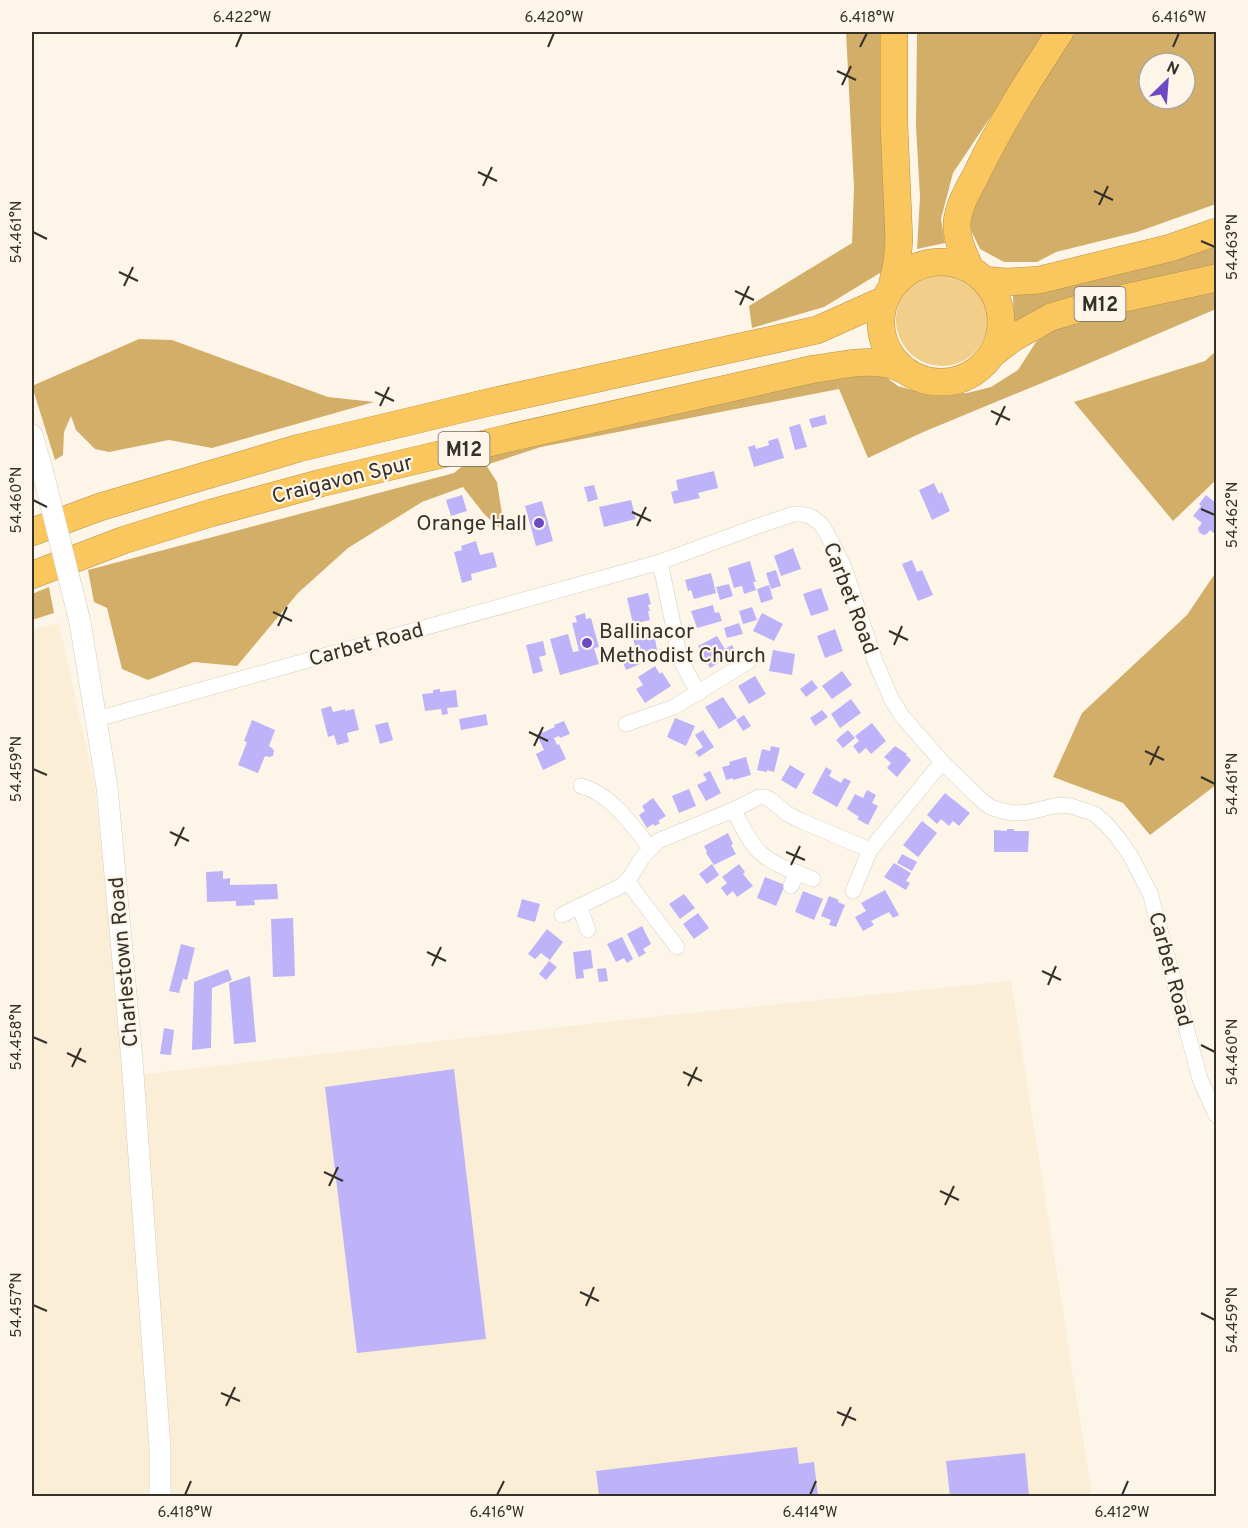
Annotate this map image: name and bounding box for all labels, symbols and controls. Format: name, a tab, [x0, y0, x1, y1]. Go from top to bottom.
text: 6.422°W	[213, 9, 271, 28]
text: 6.420°W	[524, 9, 584, 28]
text: 6.418°W	[839, 9, 895, 28]
text: 6.416°W	[1152, 9, 1206, 28]
north arrow	[1137, 51, 1197, 111]
text: N	[1163, 58, 1182, 81]
text: 54.461°N	[8, 201, 27, 263]
text: 54.463°N	[1224, 214, 1243, 280]
road number: M12	[1074, 287, 1126, 321]
road number: M12	[438, 432, 490, 466]
street label: Craigavon Spur	[269, 450, 416, 511]
text: 54.460°N	[8, 467, 27, 533]
text: 54.462°N	[1224, 482, 1243, 548]
place label: Orange Hall	[416, 511, 527, 538]
marker: Orange Hall	[532, 516, 546, 530]
street label: Carbet Road	[816, 539, 883, 658]
street label: Carbet Road	[306, 617, 427, 674]
place label: Ballinacor Methodist Church	[599, 619, 766, 670]
marker: Ballinacor Methodist Church	[580, 636, 594, 650]
text: 54.459°N	[8, 736, 27, 802]
text: 54.461°N	[1224, 753, 1243, 815]
street label: Charlestown Road	[104, 876, 145, 1048]
street label: Carbet Road	[1141, 909, 1198, 1030]
text: 54.458°N	[8, 1004, 27, 1070]
text: 54.460°N	[1224, 1019, 1243, 1085]
text: 54.457°N	[8, 1272, 27, 1338]
text: 54.459°N	[1224, 1287, 1243, 1353]
text: 6.418°W	[157, 1504, 213, 1523]
text: 6.416°W	[470, 1504, 524, 1523]
text: 6.414°W	[783, 1504, 838, 1523]
text: 6.412°W	[1094, 1504, 1150, 1523]

